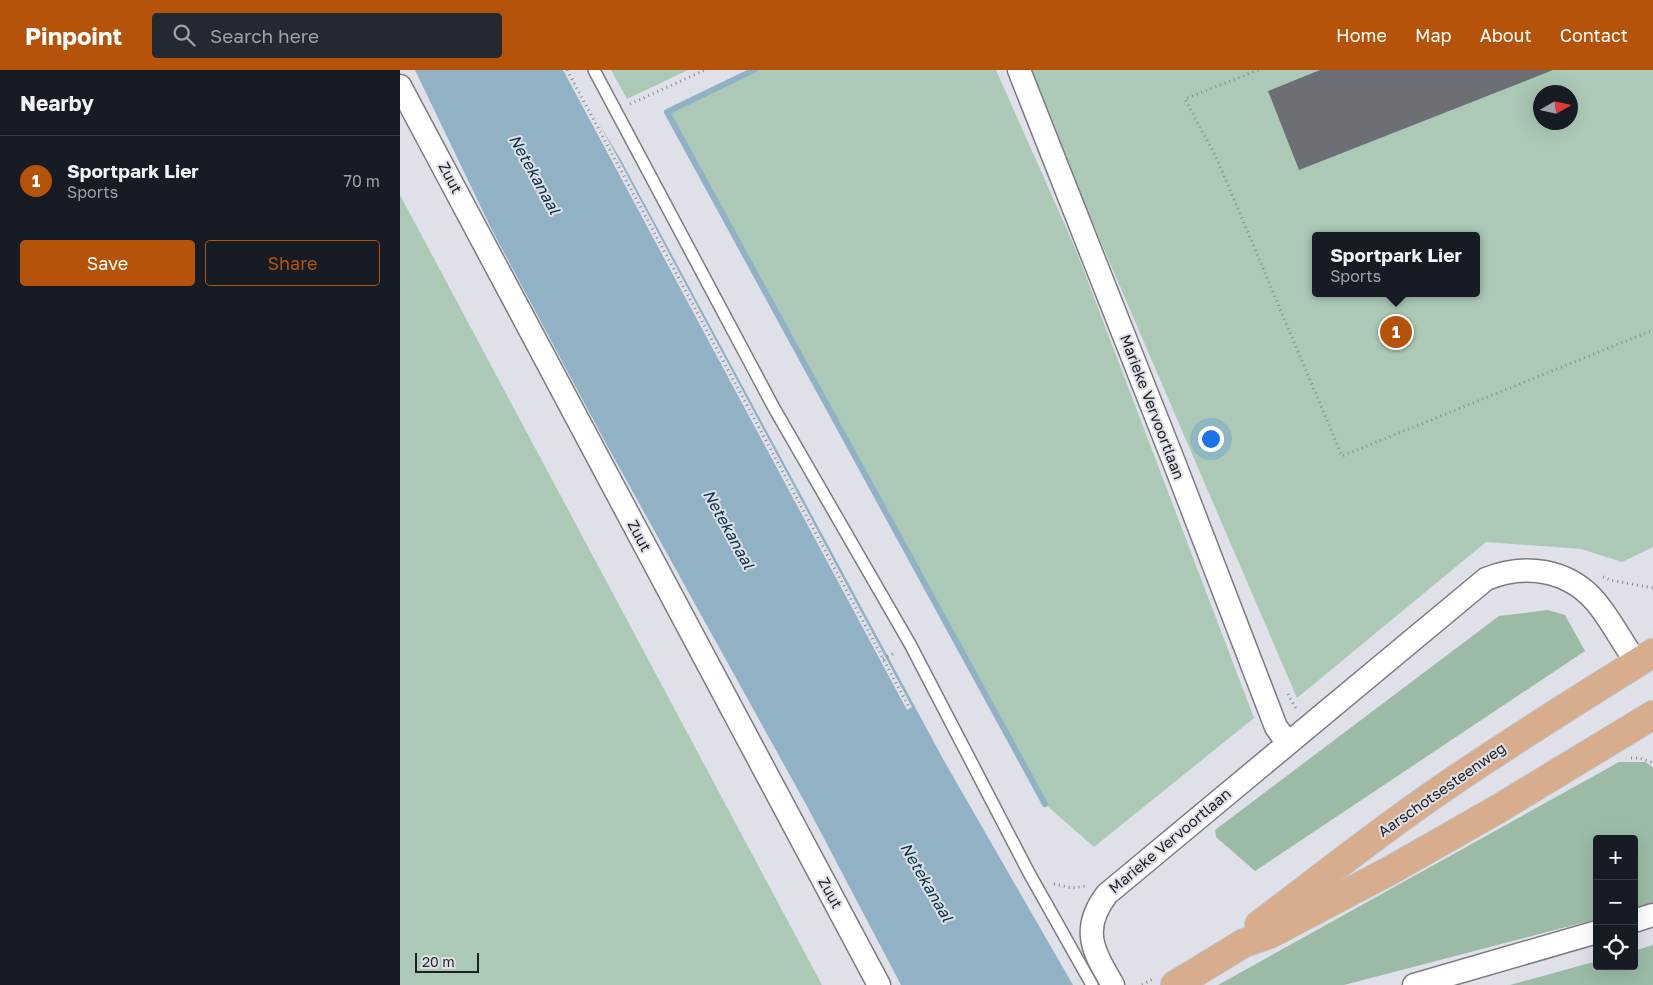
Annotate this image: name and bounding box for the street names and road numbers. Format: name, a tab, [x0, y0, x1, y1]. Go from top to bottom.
street label: Zuut	[435, 159, 467, 196]
street label: Marieke Vervoortlaan	[1117, 332, 1189, 482]
street label: Zuut	[624, 517, 656, 554]
street label: Aarschotsesteenweg	[1374, 738, 1509, 840]
street label: Marieke Vervoortlaan	[1105, 784, 1234, 897]
street label: Zuut	[815, 874, 847, 911]

